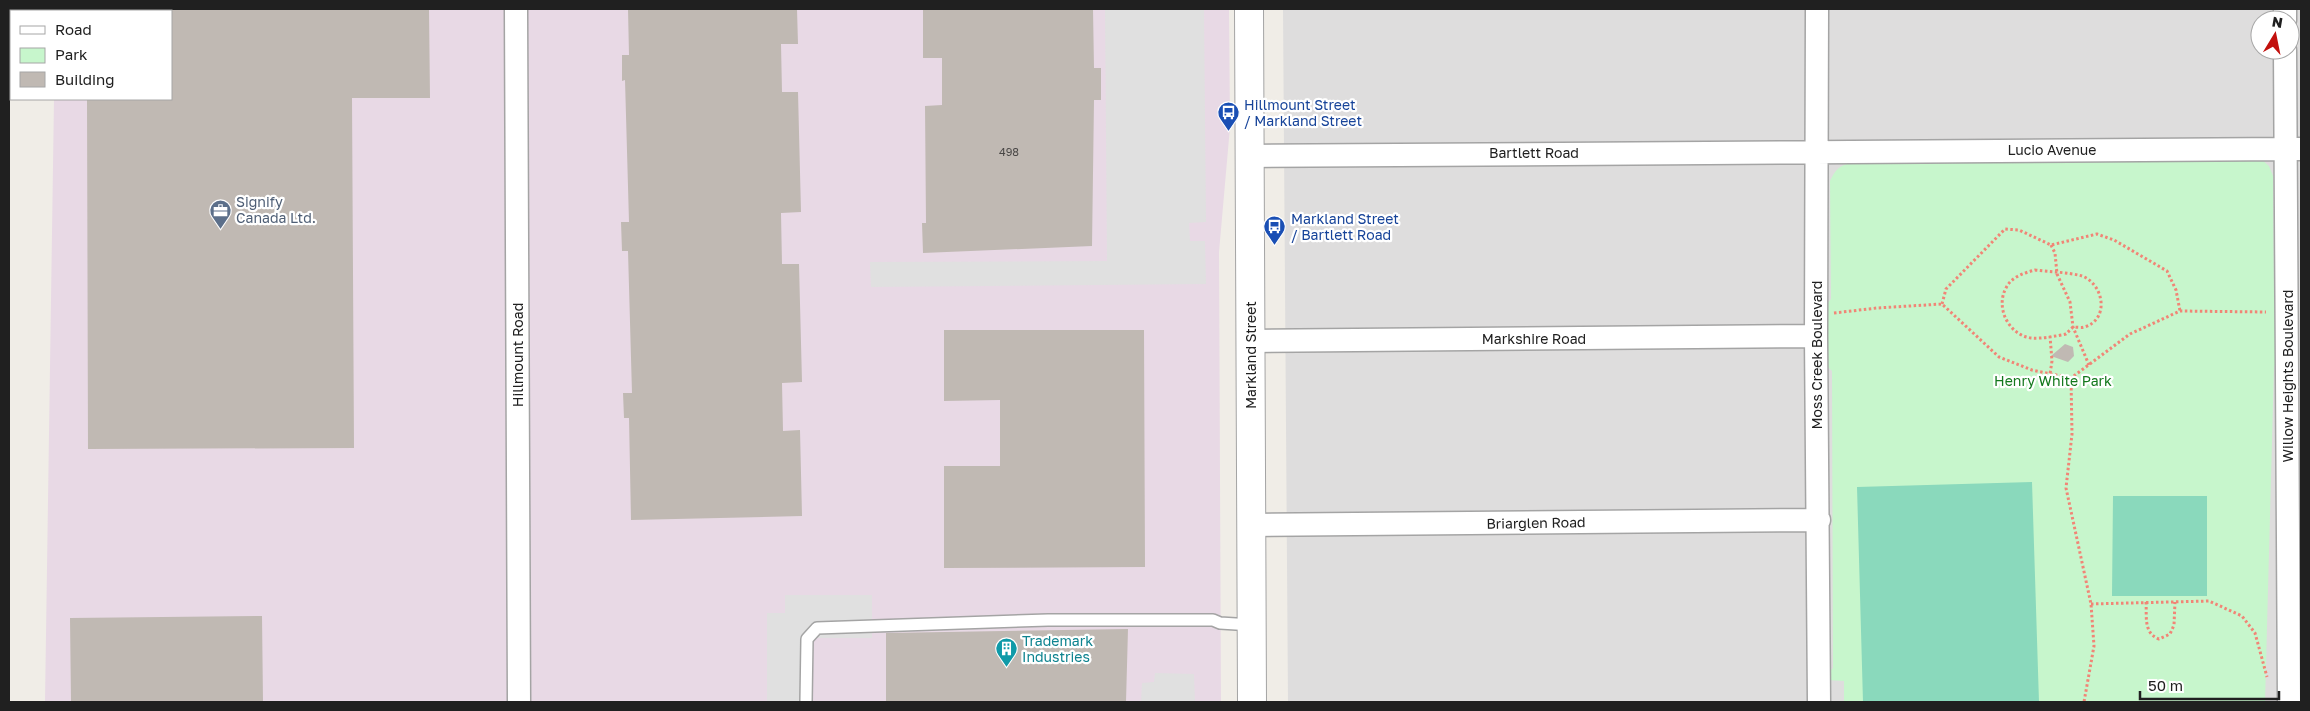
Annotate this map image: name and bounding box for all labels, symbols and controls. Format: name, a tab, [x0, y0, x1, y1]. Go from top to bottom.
legend	[10, 10, 172, 100]
north arrow	[2250, 10, 2300, 60]
text: N	[2271, 12, 2284, 31]
text: Road	[55, 20, 92, 38]
text: Park	[55, 45, 88, 63]
text: Building	[55, 70, 115, 88]
place label: Hillmount Street / Markland Street	[1244, 96, 1362, 129]
bus stop icon: Hillmount Street / Markland Street	[1216, 101, 1240, 132]
street label: Lucio Avenue	[2008, 141, 2096, 158]
street label: Bartlett Road	[1489, 144, 1579, 161]
house number: 498	[999, 145, 1019, 158]
place label: Signify Canada Ltd.	[236, 193, 316, 226]
office icon: Signify Canada Ltd.	[208, 198, 232, 229]
place label: Markland Street / Bartlett Road	[1291, 210, 1399, 243]
bus stop icon: Markland Street / Bartlett Road	[1263, 215, 1287, 246]
street label: Moss Creek Boulevard	[1808, 281, 1825, 429]
street label: Willow Heights Boulevard	[2279, 290, 2296, 462]
street label: Markland Street	[1242, 301, 1259, 409]
street label: Hillmount Road	[509, 303, 526, 407]
street label: Markshire Road	[1482, 330, 1586, 347]
park label: Henry White Park	[1994, 372, 2112, 389]
street label: Briarglen Road	[1486, 513, 1586, 532]
place label: Trademark Industries	[1022, 632, 1093, 665]
building icon: Trademark Industries	[994, 637, 1018, 668]
scale bar	[2140, 668, 2279, 700]
text: 50 m	[2148, 676, 2183, 694]

